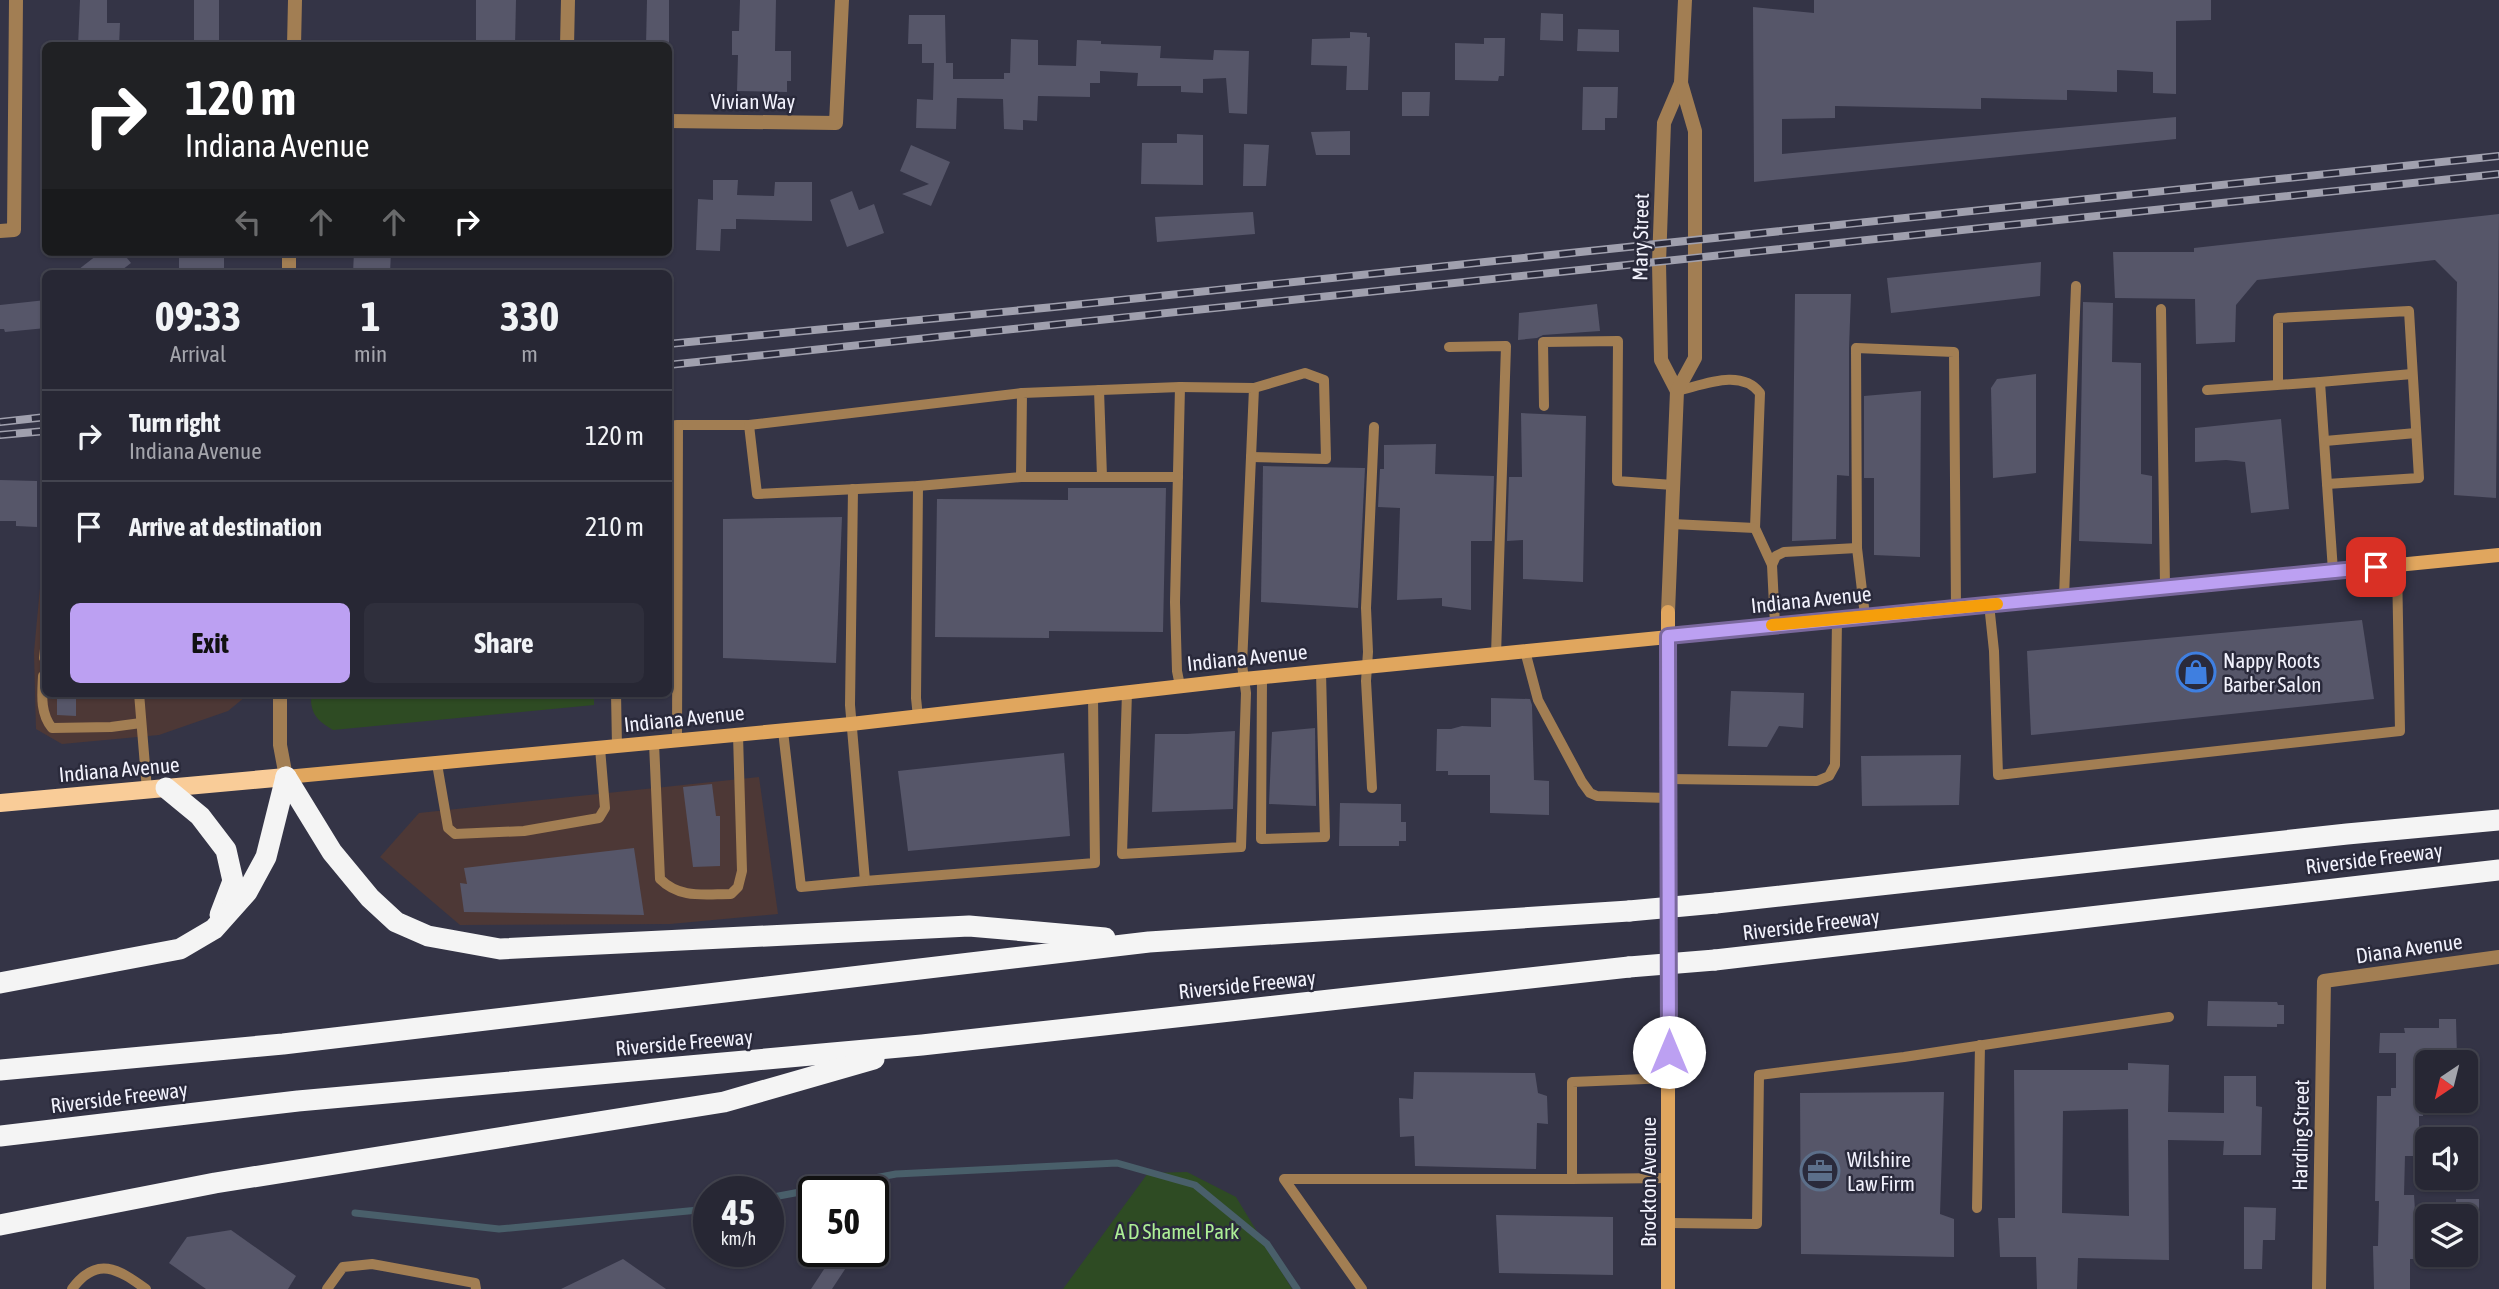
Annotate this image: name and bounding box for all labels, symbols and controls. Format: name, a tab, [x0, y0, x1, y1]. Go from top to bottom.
text: 120 m	[185, 69, 296, 125]
icon: right	[70, 70, 161, 161]
street label: Vivian Way	[711, 89, 796, 113]
text: Indiana Avenue	[185, 127, 369, 164]
street label: Mary Street	[1627, 193, 1653, 281]
icon: left	[229, 203, 267, 241]
icon: ahead	[302, 203, 340, 241]
icon: ahead	[375, 203, 413, 241]
icon: right	[448, 203, 486, 241]
text: 09:33	[155, 292, 241, 340]
text: 1	[361, 292, 380, 340]
text: 330	[500, 292, 559, 340]
text: Arrival	[170, 341, 226, 367]
text: min	[354, 341, 387, 367]
text: m	[521, 341, 538, 367]
text: Turn right	[129, 408, 220, 438]
icon: right	[70, 417, 108, 455]
text: 120 m	[585, 421, 644, 451]
text: Indiana Avenue	[129, 438, 262, 464]
icon: arrive	[70, 508, 108, 546]
text: Arrive at destination	[129, 512, 322, 542]
text: 210 m	[585, 512, 644, 542]
pin	[2346, 537, 2406, 597]
icon: arrive	[2357, 548, 2395, 586]
street label: Indiana Avenue	[1750, 581, 1872, 617]
button: Exit	[70, 603, 350, 683]
button: Share	[364, 603, 644, 683]
street label: Indiana Avenue	[1186, 639, 1308, 675]
place label: Nappy Roots Barber Salon	[2223, 648, 2321, 696]
shop icon: Nappy Roots Barber Salon	[2175, 651, 2217, 693]
street label: Indiana Avenue	[623, 700, 745, 736]
street label: Indiana Avenue	[58, 752, 180, 786]
street label: Riverside Freeway	[2304, 838, 2444, 878]
street label: Riverside Freeway	[1741, 904, 1881, 944]
street label: Diana Avenue	[2354, 929, 2464, 967]
street label: Riverside Freeway	[1177, 965, 1317, 1003]
position arrow	[1632, 1015, 1706, 1089]
street label: Riverside Freeway	[614, 1024, 754, 1060]
north arrow	[2415, 1050, 2478, 1113]
map controls	[2415, 1050, 2478, 1267]
street label: Riverside Freeway	[49, 1077, 189, 1117]
street label: Harding Street	[2287, 1079, 2313, 1191]
street label: Brockton Avenue	[1636, 1117, 1660, 1247]
button: sound	[2415, 1127, 2478, 1190]
place label: Wilshire Law Firm	[1847, 1147, 1915, 1195]
office icon: Wilshire Law Firm	[1799, 1150, 1841, 1192]
speed limit sign: 50	[798, 1176, 889, 1267]
text: 45	[722, 1192, 755, 1232]
button: layers	[2415, 1204, 2478, 1267]
park label: A D Shamel Park	[1115, 1219, 1239, 1243]
text: km/h	[721, 1228, 756, 1249]

